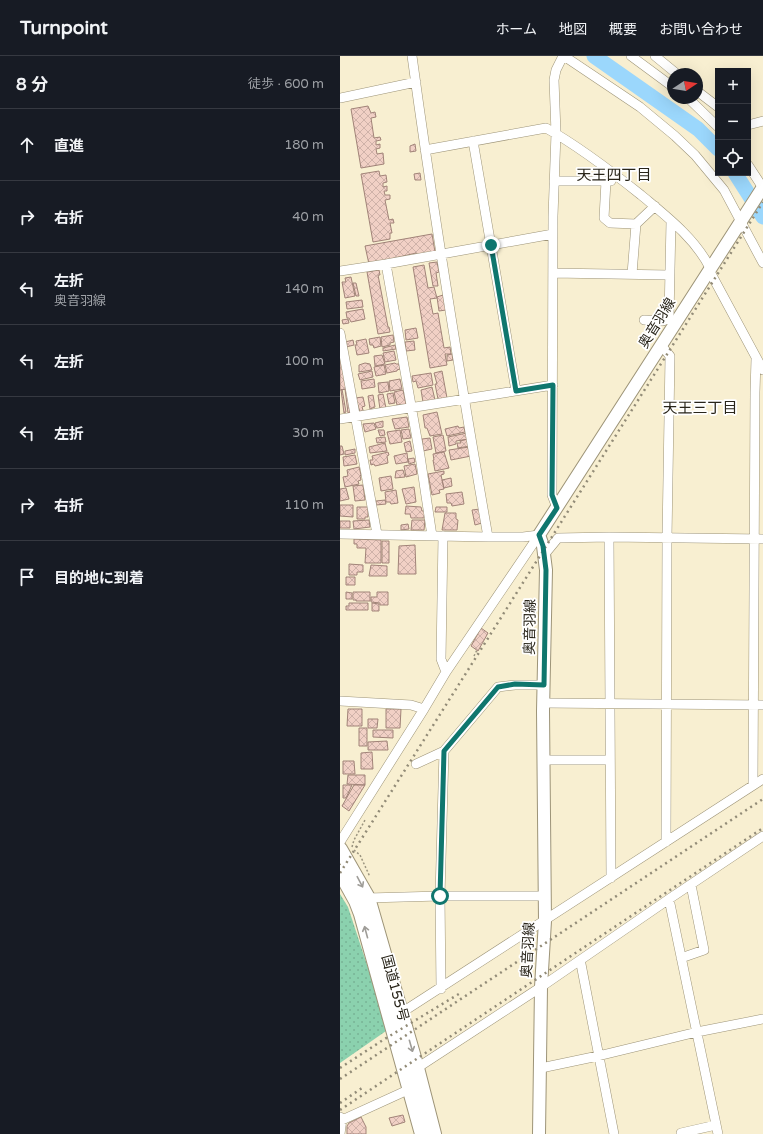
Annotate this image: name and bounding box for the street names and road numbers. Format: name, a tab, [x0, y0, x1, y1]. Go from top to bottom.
street label: 奥音羽線	[635, 295, 679, 351]
street label: 奥音羽線	[521, 599, 539, 655]
street label: 奥音羽線	[518, 922, 538, 978]
street label: 国道155号	[378, 953, 412, 1023]

